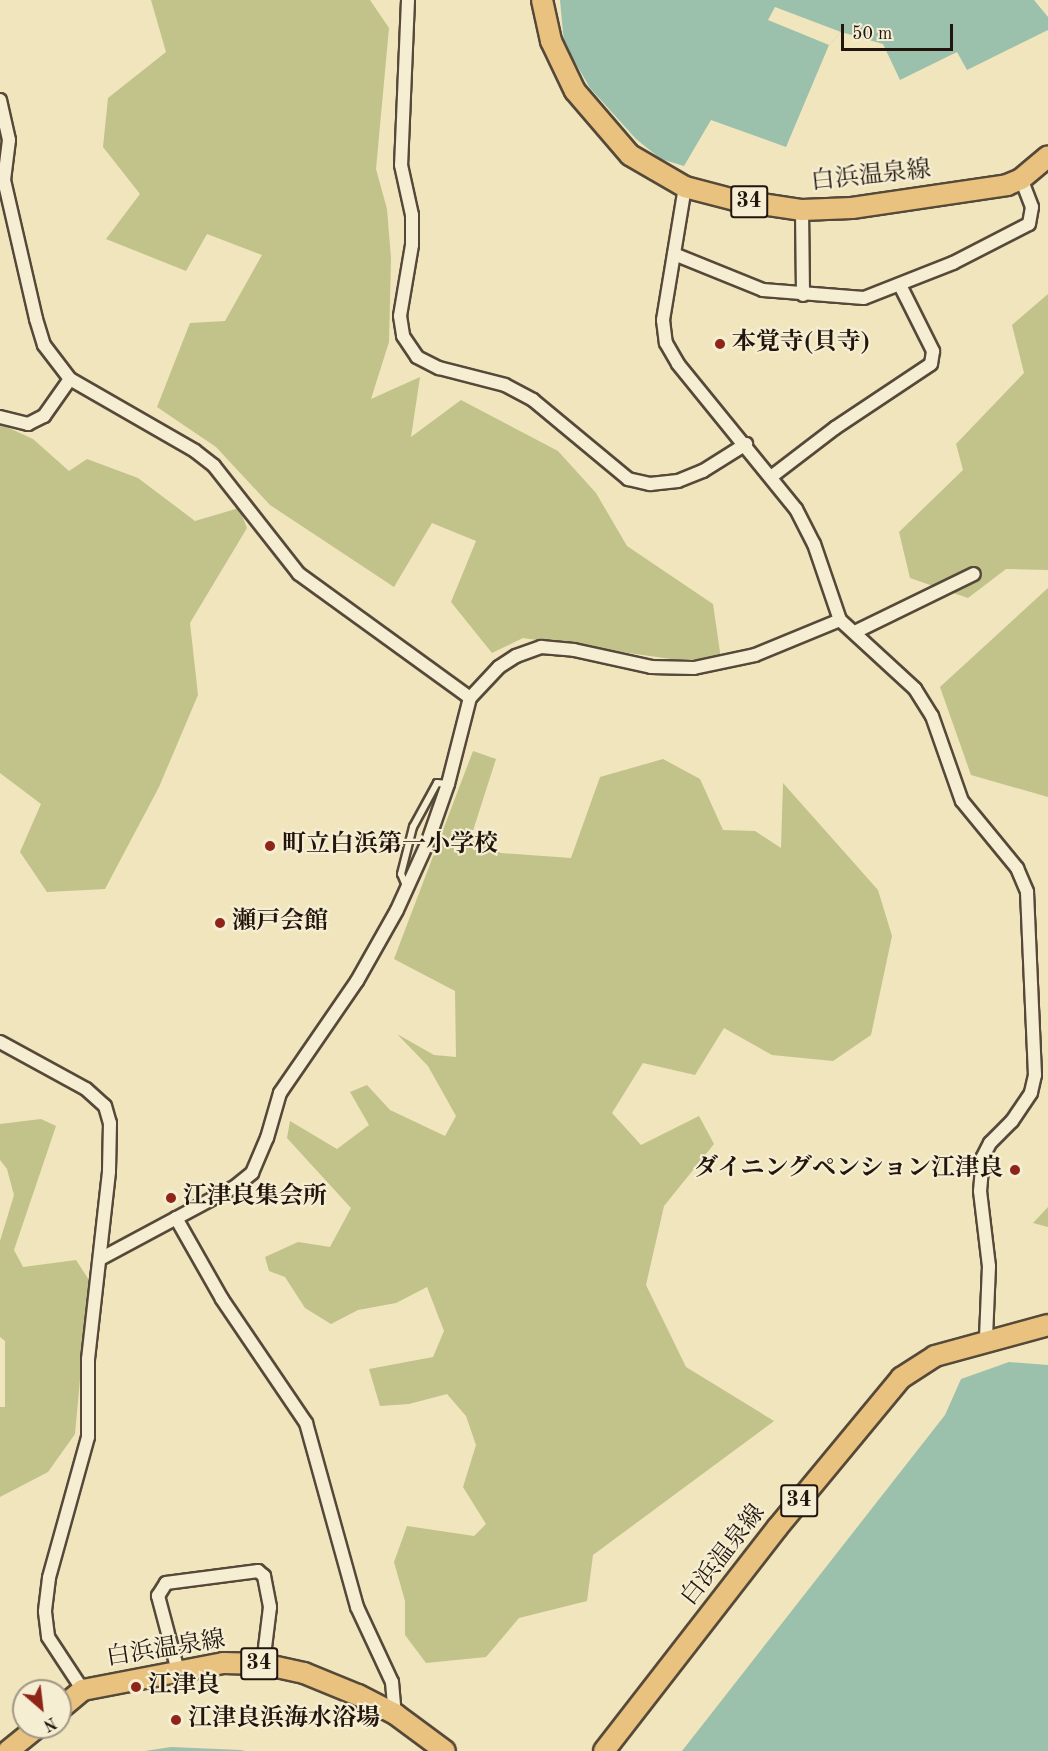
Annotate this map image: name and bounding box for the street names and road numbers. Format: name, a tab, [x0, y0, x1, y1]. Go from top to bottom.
street label: 白浜温泉線	[810, 156, 932, 198]
road number: 34	[730, 183, 768, 221]
road number: 34	[780, 1482, 818, 1520]
street label: 白浜温泉線	[676, 1500, 772, 1612]
street label: 白浜温泉線	[104, 1626, 228, 1674]
road number: 34	[240, 1645, 278, 1683]

